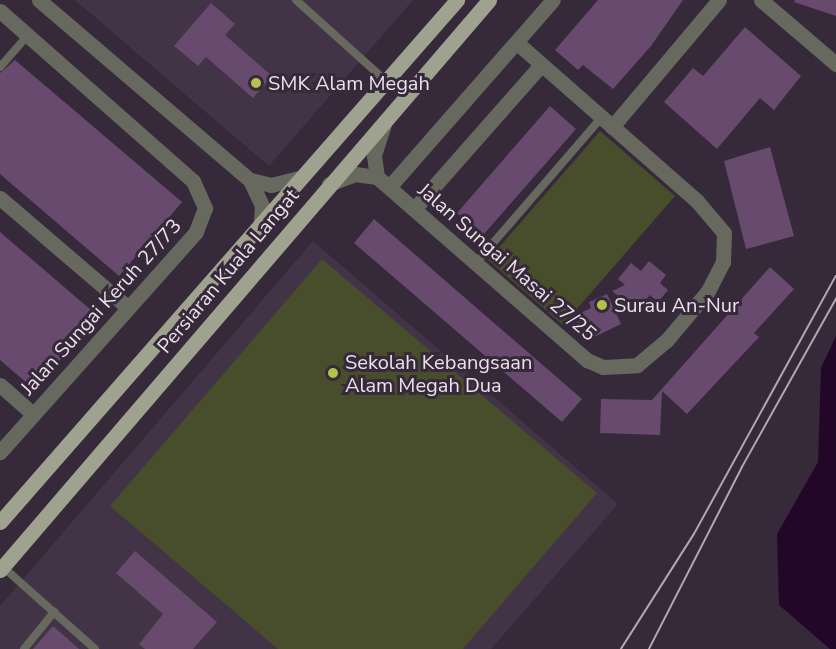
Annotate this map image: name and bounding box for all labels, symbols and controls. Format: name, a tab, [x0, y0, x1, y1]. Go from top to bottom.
place label: SMK Alam Megah	[268, 71, 430, 95]
marker: SMK Alam Megah	[249, 76, 263, 90]
street label: Jalan Sungai Masai 27/25	[413, 178, 601, 346]
street label: Persiaran Kuala Langat	[152, 184, 304, 358]
street label: Jalan Sungai Keruh 27/73	[16, 214, 186, 400]
place label: Surau An-Nur	[614, 293, 739, 317]
marker: Surau An-Nur	[595, 298, 609, 312]
place label: Sekolah Kebangsaan Alam Megah Dua	[345, 350, 532, 397]
marker: Sekolah Kebangsaan Alam Megah Dua	[326, 366, 340, 380]

